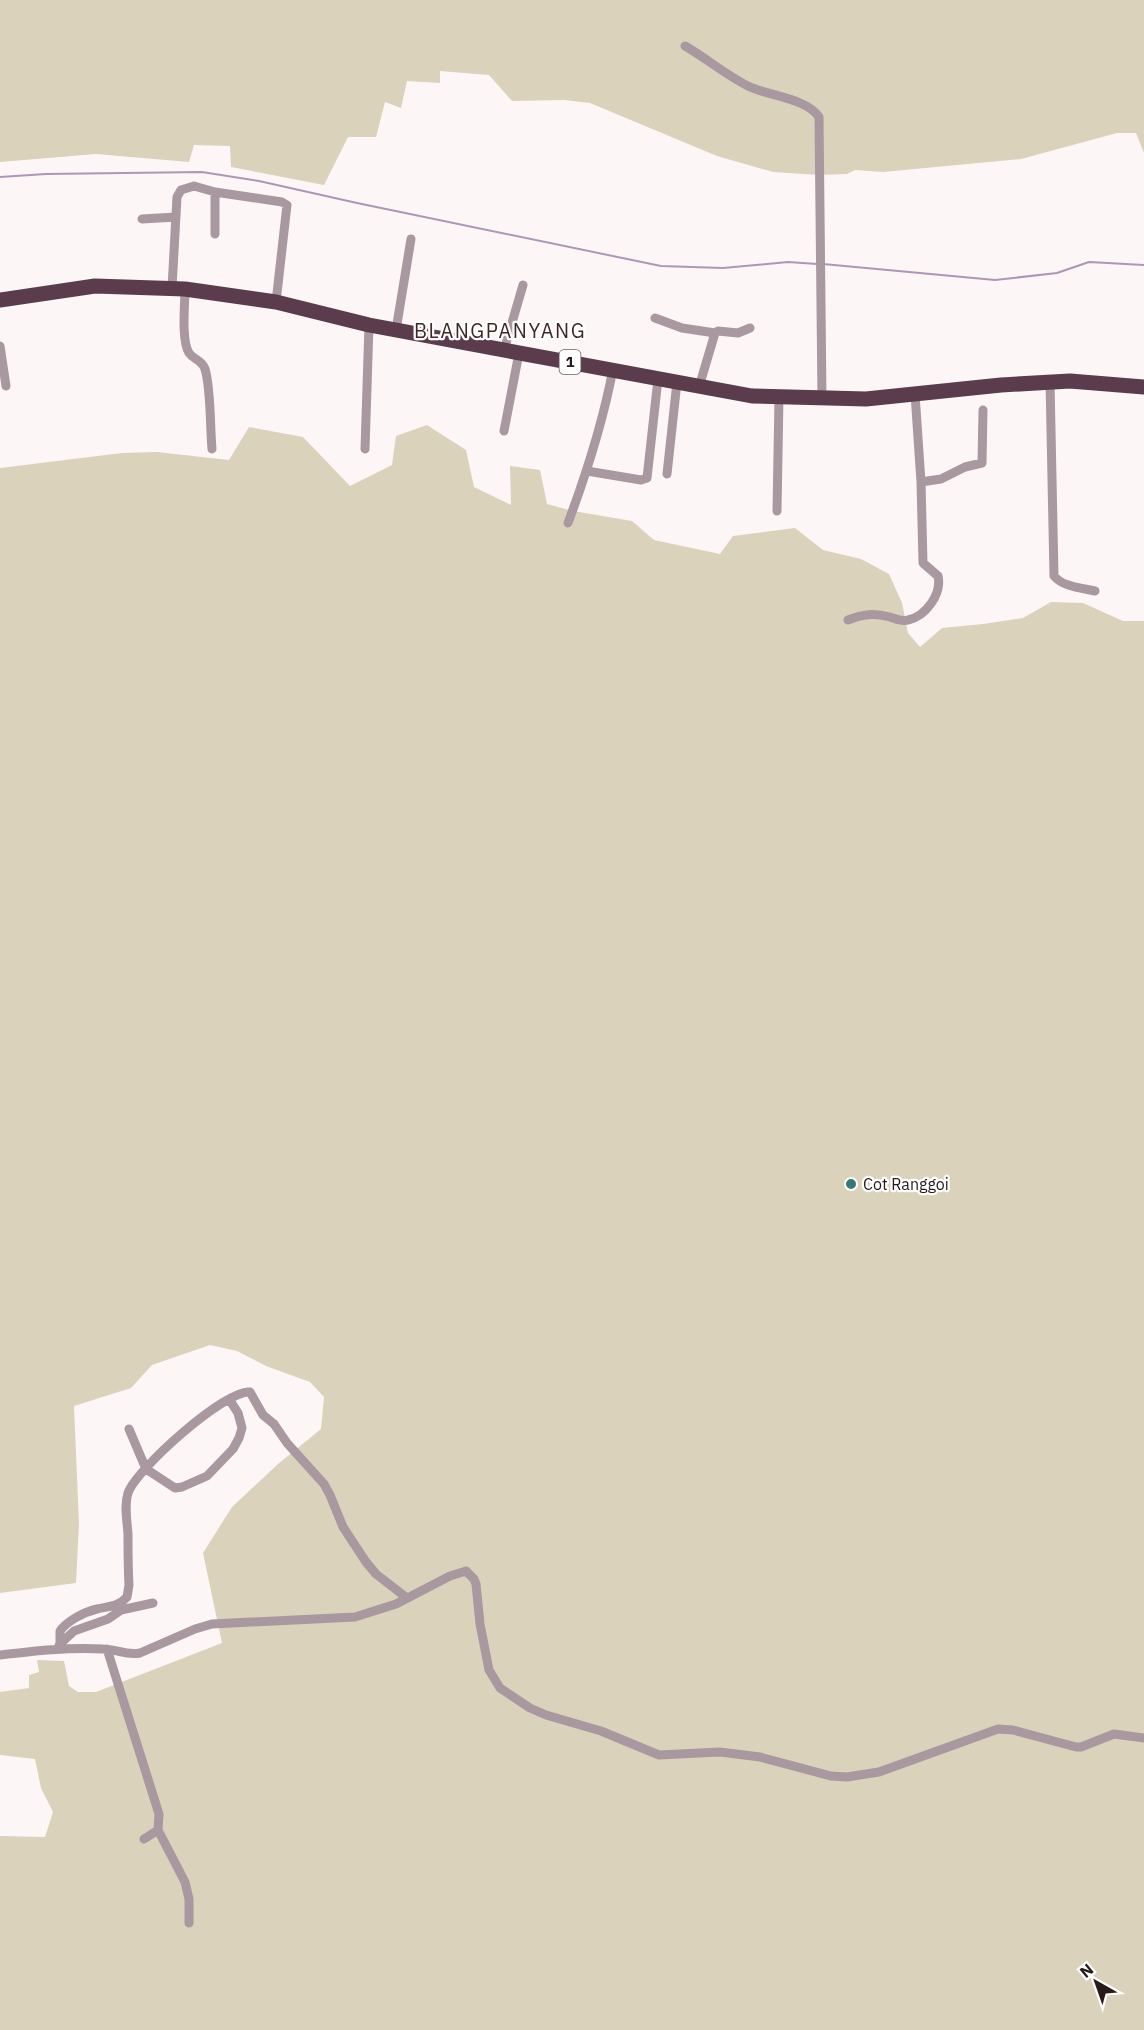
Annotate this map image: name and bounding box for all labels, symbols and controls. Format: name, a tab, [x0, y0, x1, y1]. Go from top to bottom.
district label: BLANGPANYANG	[414, 317, 586, 344]
road number: 1	[560, 350, 580, 374]
place label: Cot Ranggoi	[863, 1174, 949, 1194]
marker: Cot Ranggoi	[844, 1177, 858, 1191]
north arrow	[1066, 1952, 1126, 2012]
text: N	[1075, 1959, 1097, 1982]

